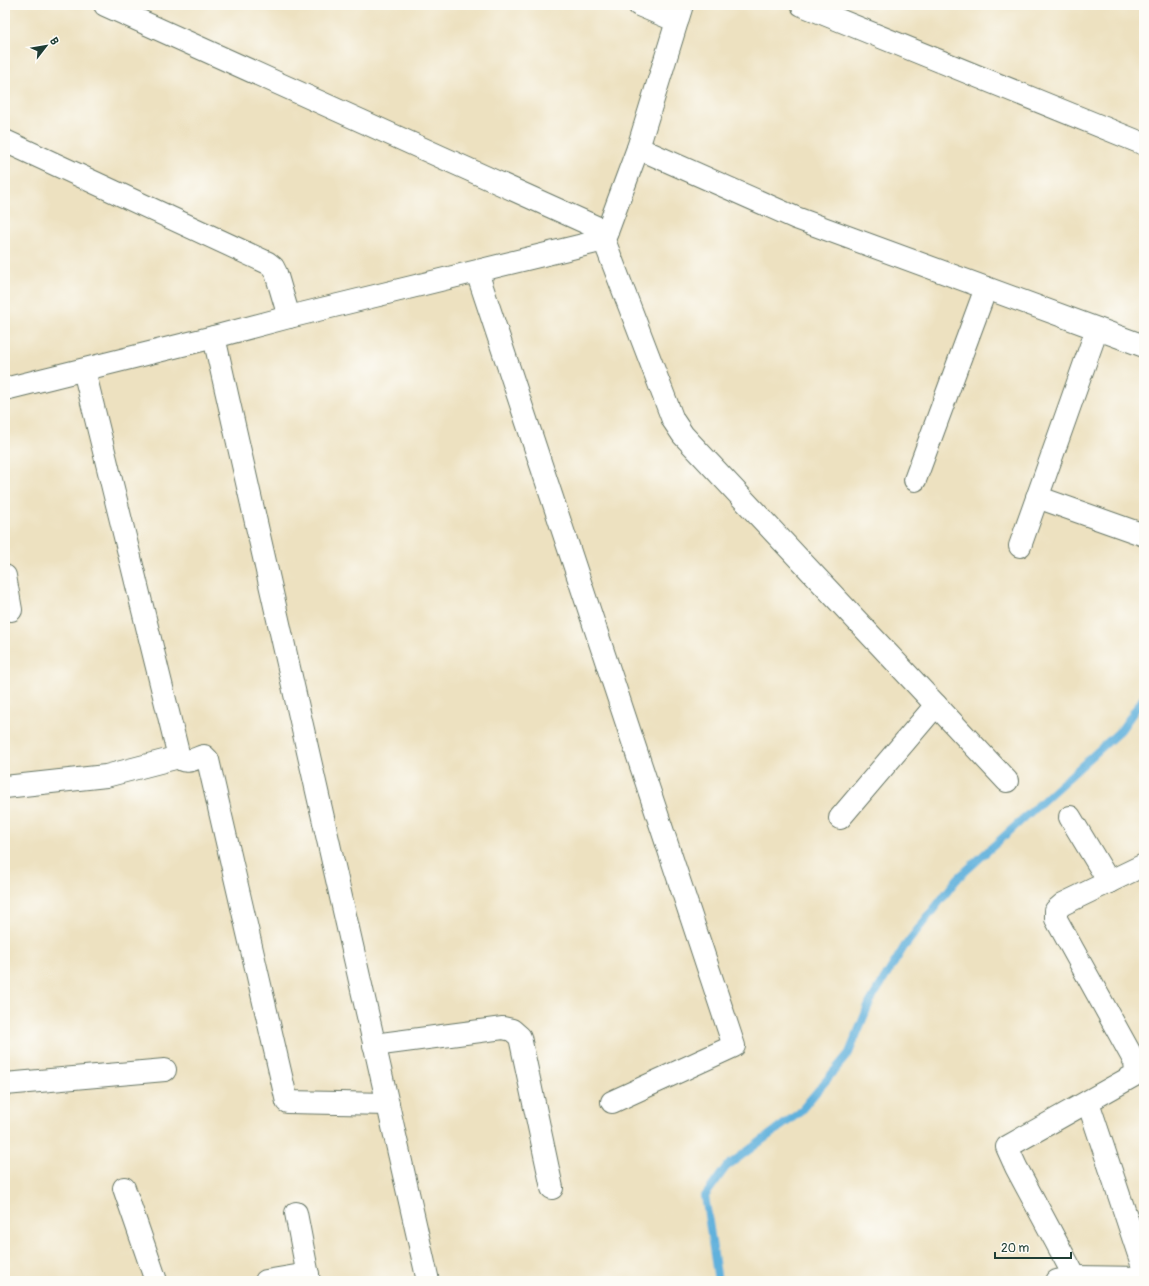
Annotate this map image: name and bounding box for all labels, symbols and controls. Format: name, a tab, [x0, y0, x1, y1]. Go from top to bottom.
north arrow	[26, 26, 66, 66]
text: B	[47, 35, 61, 47]
scale bar	[995, 1234, 1071, 1260]
text: 20 m	[1001, 1241, 1030, 1256]

